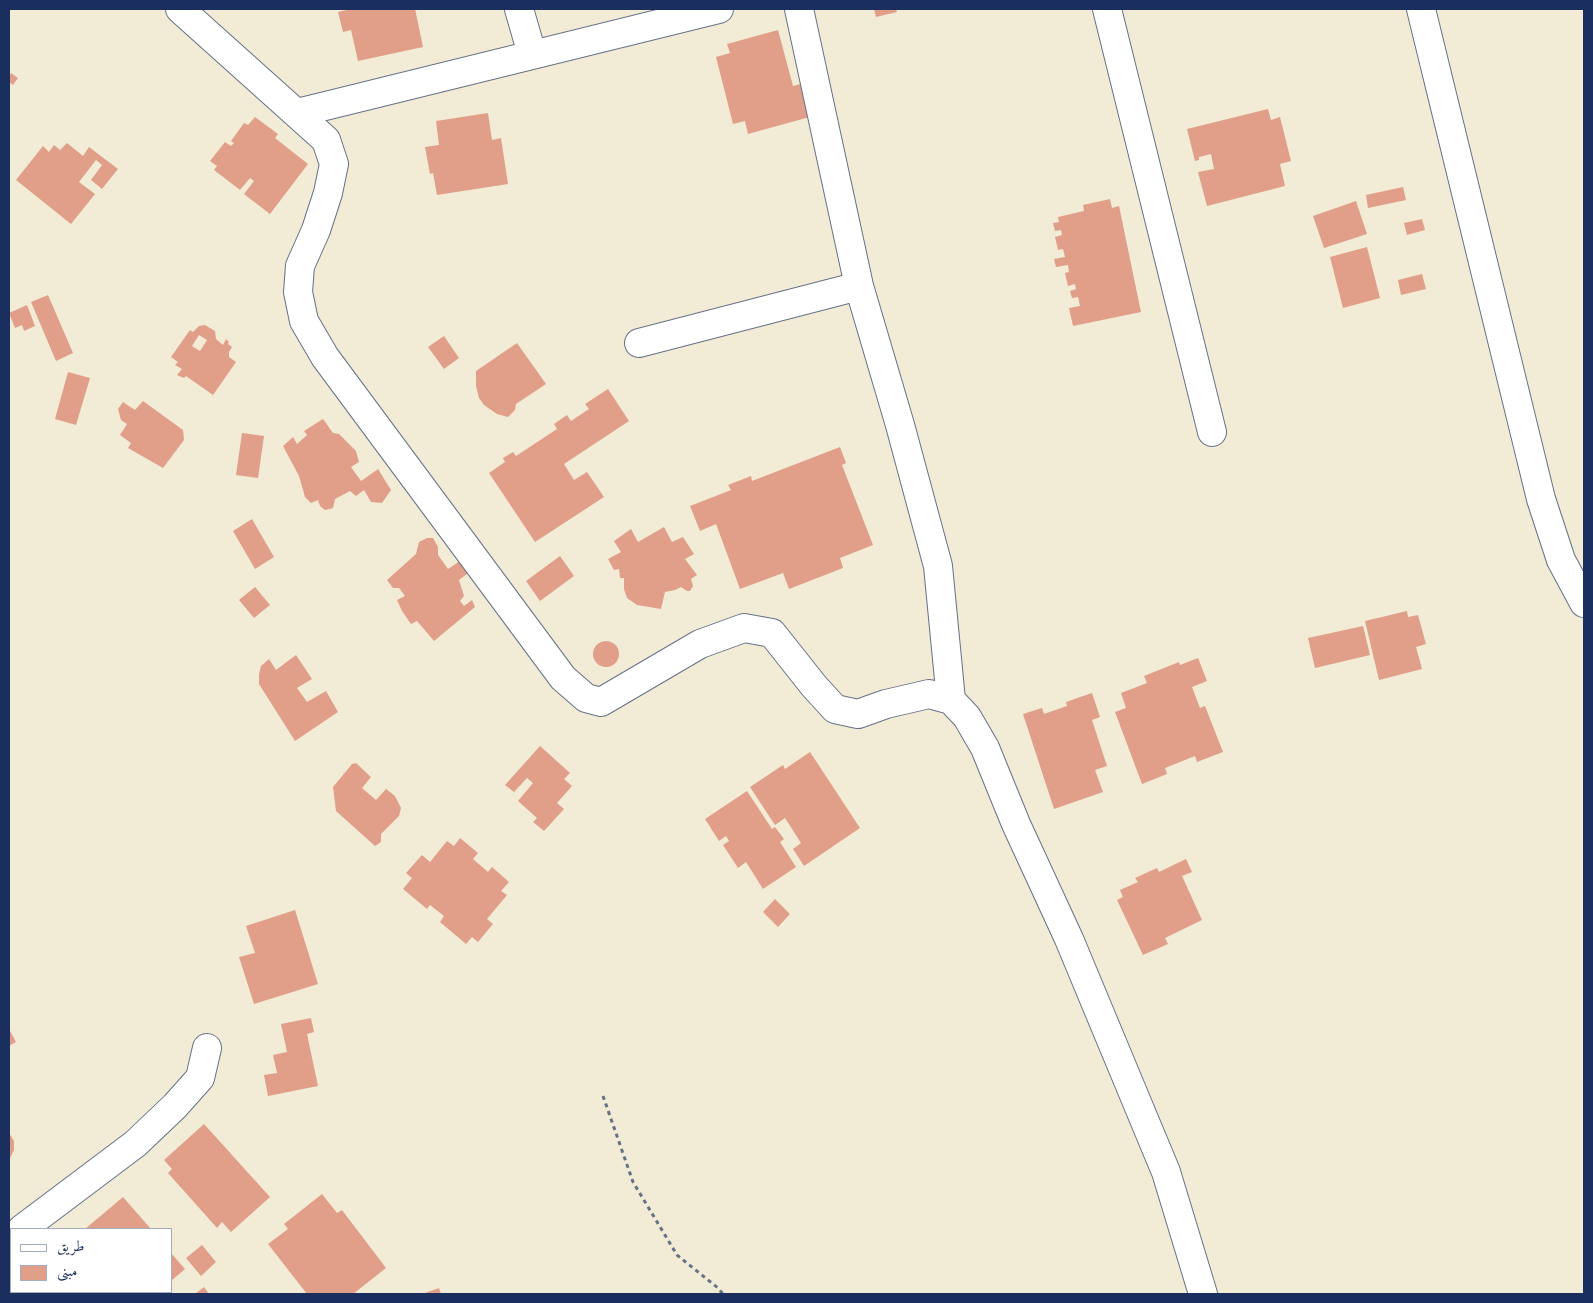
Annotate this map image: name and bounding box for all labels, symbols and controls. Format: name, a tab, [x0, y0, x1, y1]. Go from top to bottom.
legend	[10, 1228, 172, 1293]
text: طريق	[57, 1237, 84, 1258]
text: مبنى	[57, 1262, 77, 1283]

